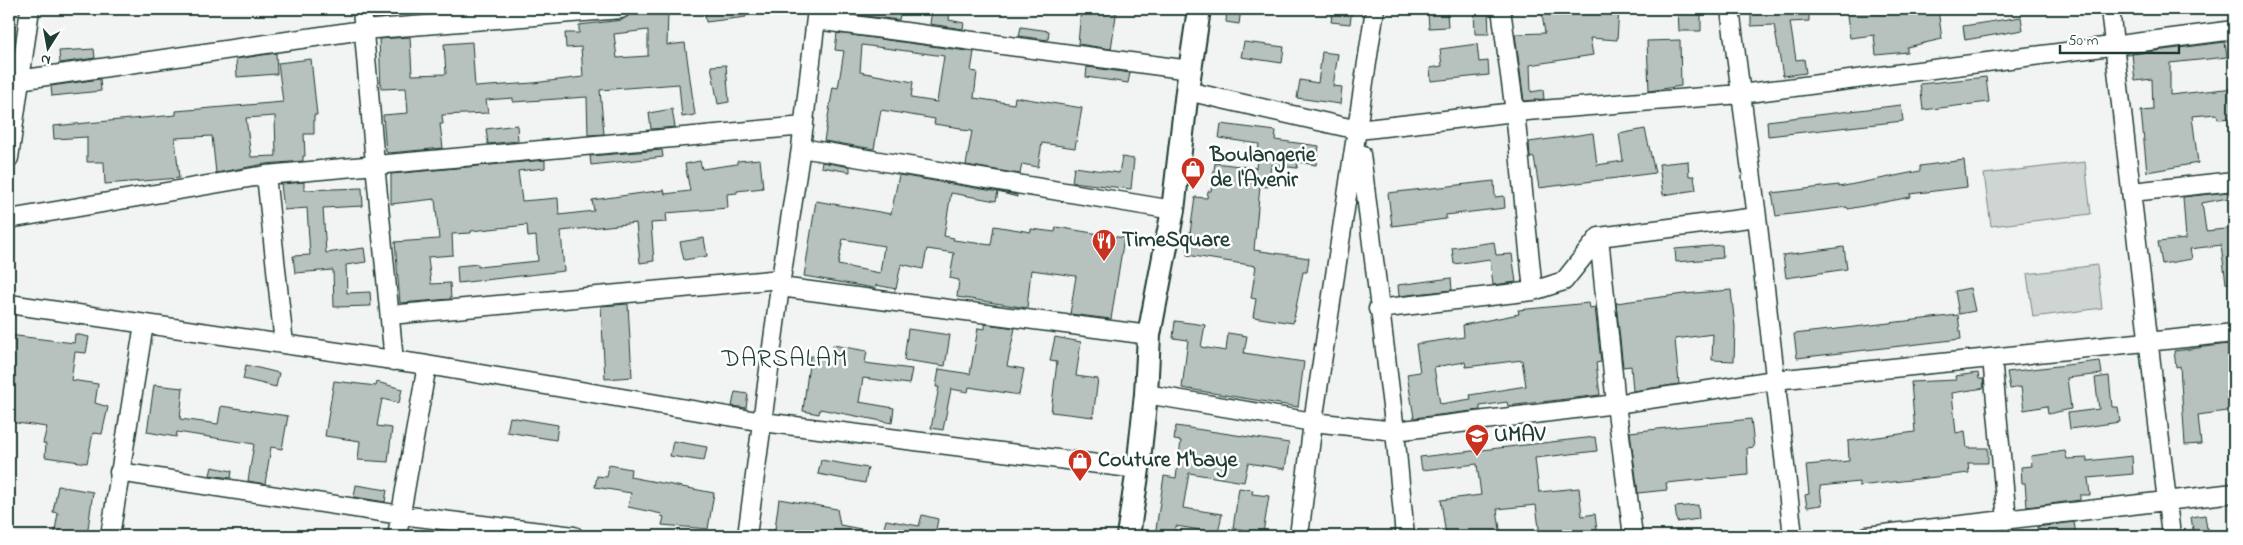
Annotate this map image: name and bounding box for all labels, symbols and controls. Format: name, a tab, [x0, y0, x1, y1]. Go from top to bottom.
north arrow	[22, 22, 72, 72]
scale bar	[2060, 22, 2179, 54]
text: 50 m	[2068, 30, 2099, 52]
text: N	[39, 48, 52, 70]
place label: Boulangerie de l'Avenir	[1209, 140, 1317, 197]
shop icon: Boulangerie de l'Avenir	[1180, 156, 1206, 190]
place label: TimeSquare	[1122, 225, 1231, 257]
restaurant icon: TimeSquare	[1091, 228, 1117, 262]
district label: DARSALAM	[721, 342, 848, 378]
place label: UMAV	[1494, 420, 1546, 452]
school or university icon: UMAV	[1464, 423, 1490, 457]
place label: Couture M'baye	[1098, 445, 1238, 478]
shop icon: Couture M'baye	[1067, 448, 1093, 482]

